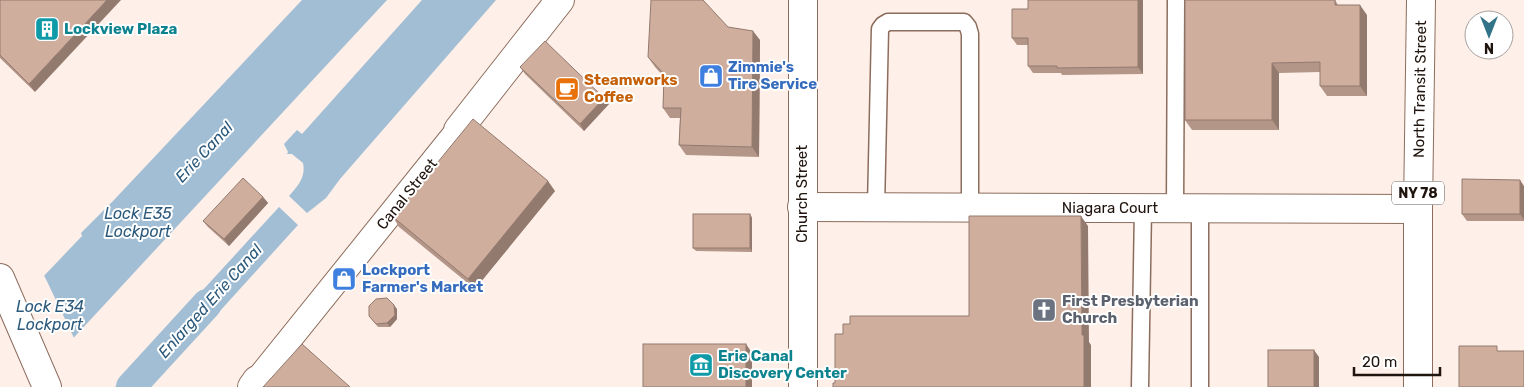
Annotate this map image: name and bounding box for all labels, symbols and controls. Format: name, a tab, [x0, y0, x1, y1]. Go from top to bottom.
north arrow	[1464, 10, 1514, 60]
building icon: Lockview Plaza	[34, 16, 60, 42]
place label: Lockview Plaza	[64, 20, 178, 38]
street label: North Transit Street	[1410, 20, 1430, 158]
text: N	[1484, 39, 1494, 56]
place label: Zimmie's Tire Service	[728, 58, 817, 93]
shop icon: Zimmie's Tire Service	[698, 63, 724, 89]
place label: Steamworks Coffee	[584, 71, 678, 106]
cafe icon: Steamworks Coffee	[554, 76, 580, 102]
water label: Erie Canal	[171, 117, 237, 186]
street label: Church Street	[793, 145, 811, 243]
street label: Canal Street	[373, 155, 441, 233]
road number: NY 78	[1392, 182, 1444, 204]
street label: Niagara Court	[1062, 199, 1158, 217]
water label: Lock E35 Lockport	[104, 204, 172, 241]
water label: Enlarged Erie Canal	[154, 240, 267, 362]
place label: Lockport Farmer's Market	[362, 261, 483, 296]
shop icon: Lockport Farmer's Market	[331, 266, 357, 292]
place label: First Presbyterian Church	[1062, 292, 1199, 327]
water label: Lock E34 Lockport	[16, 297, 84, 334]
church icon: First Presbyterian Church	[1031, 297, 1057, 323]
scale bar	[1354, 344, 1440, 376]
place label: Erie Canal Discovery Center	[718, 347, 847, 382]
museum icon: Erie Canal Discovery Center	[688, 352, 714, 378]
text: 20 m	[1362, 353, 1397, 371]

